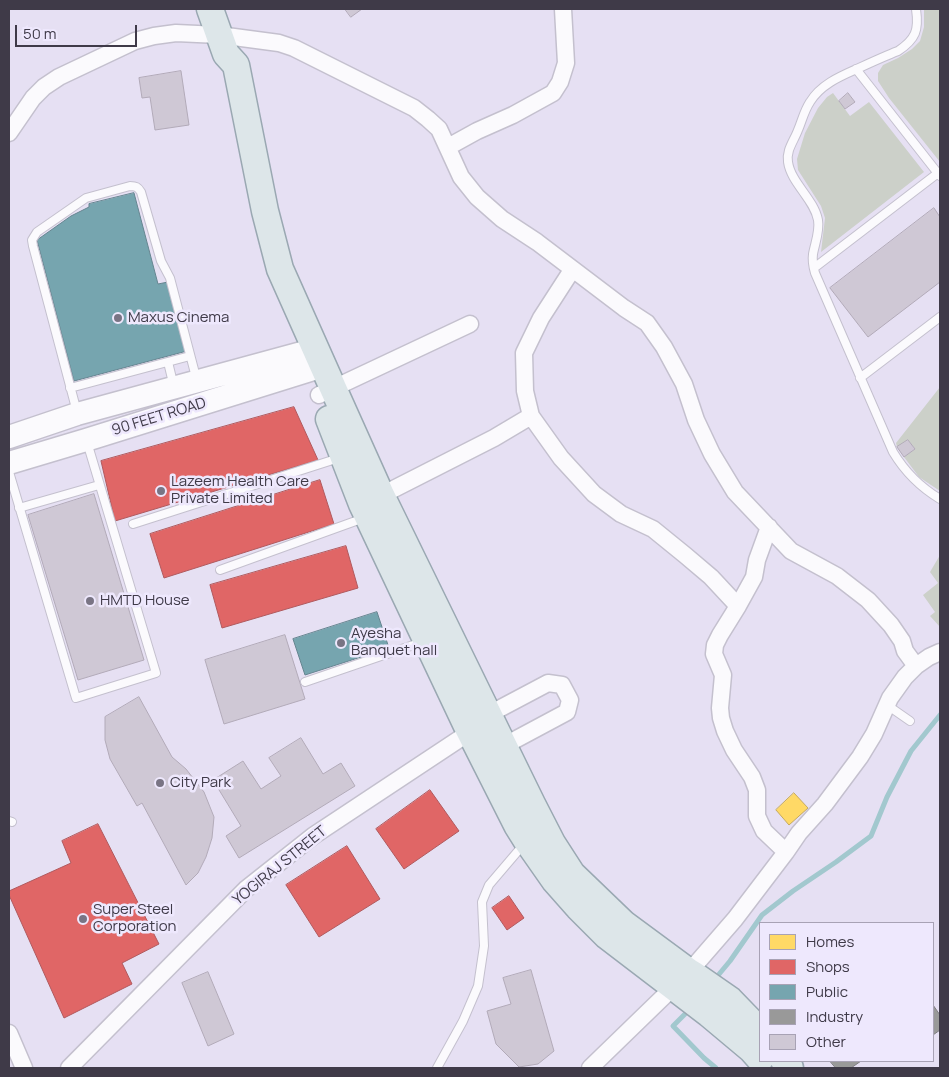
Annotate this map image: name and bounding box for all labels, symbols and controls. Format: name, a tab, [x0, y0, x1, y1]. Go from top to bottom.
scale bar	[18, 15, 140, 47]
text: 50 m	[23, 23, 57, 44]
place label: Maxus Cinema	[128, 309, 229, 327]
marker: Maxus Cinema	[112, 312, 124, 324]
street label: 90 FEET ROAD	[110, 394, 208, 440]
place label: Lazeem Health Care Private Limited	[171, 473, 309, 508]
marker: Lazeem Health Care Private Limited	[155, 485, 167, 497]
place label: HMTD House	[100, 592, 190, 610]
marker: HMTD House	[84, 595, 96, 607]
place label: Ayesha Banquet hall	[351, 625, 437, 660]
marker: Ayesha Banquet hall	[335, 637, 347, 649]
place label: City Park	[170, 774, 231, 792]
marker: City Park	[154, 777, 166, 789]
street label: YOGIRAJ STREET	[230, 823, 330, 909]
place label: Super Steel Corporation	[93, 901, 176, 936]
marker: Super Steel Corporation	[77, 913, 89, 925]
legend	[759, 922, 934, 1062]
text: Homes	[806, 931, 854, 952]
text: Shops	[806, 956, 850, 977]
text: Public	[806, 981, 848, 1002]
text: Industry	[806, 1006, 863, 1027]
text: Other	[806, 1031, 846, 1052]

